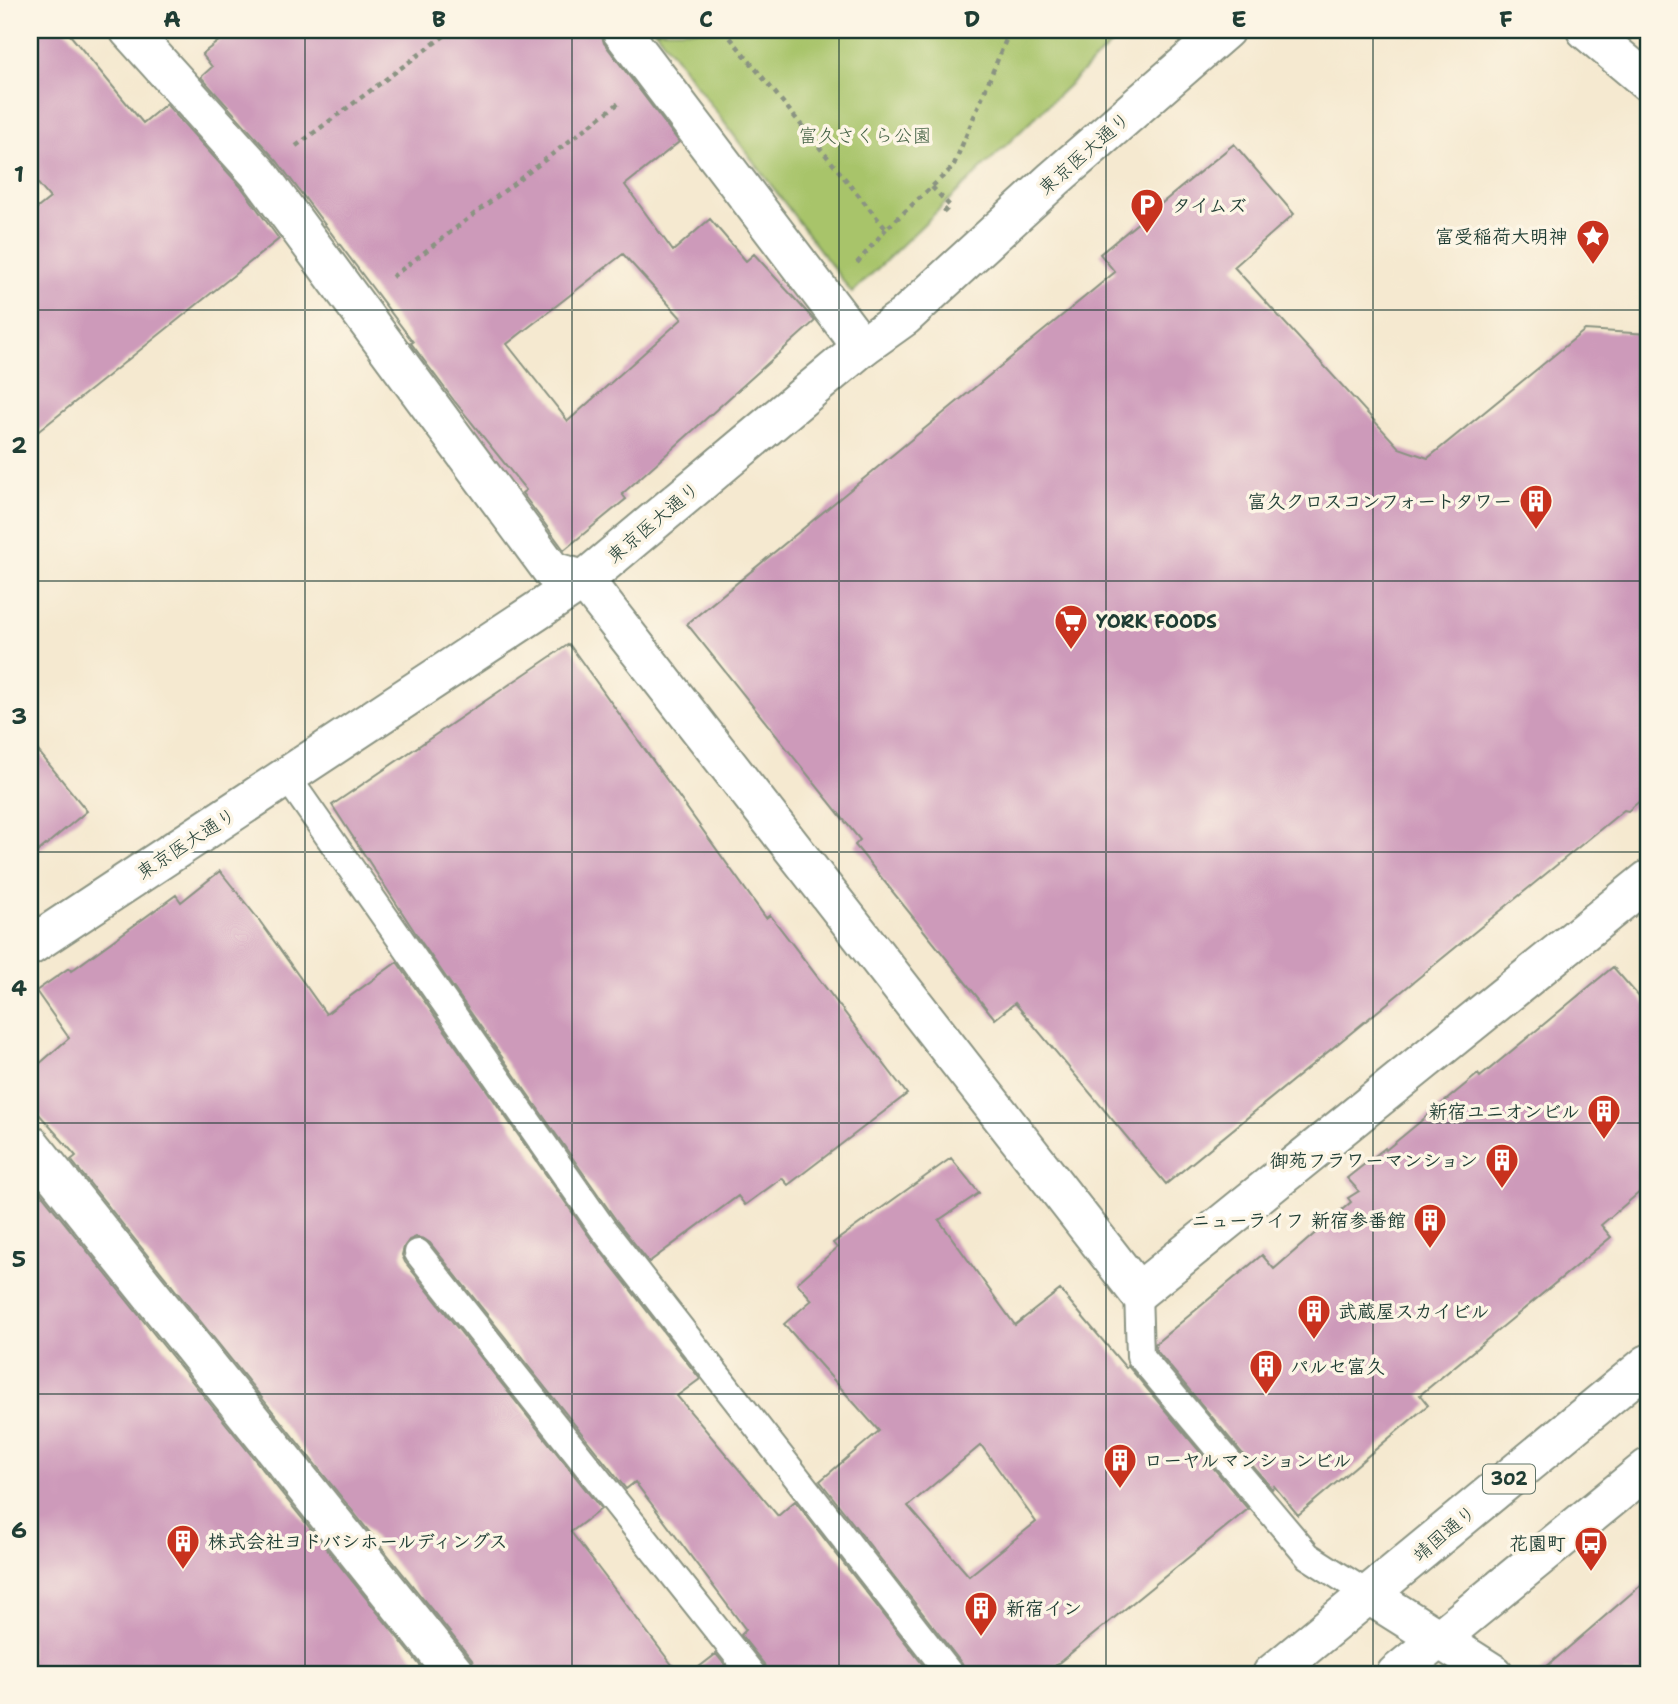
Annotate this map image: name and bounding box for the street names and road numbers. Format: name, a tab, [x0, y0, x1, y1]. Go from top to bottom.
street label: 東京医大通り	[1033, 107, 1136, 200]
street label: 東京医大通り	[602, 476, 705, 569]
street label: 東京医大通り	[132, 802, 241, 885]
road number: 302	[1483, 1464, 1535, 1494]
street label: 靖国通り	[1407, 1499, 1481, 1567]

